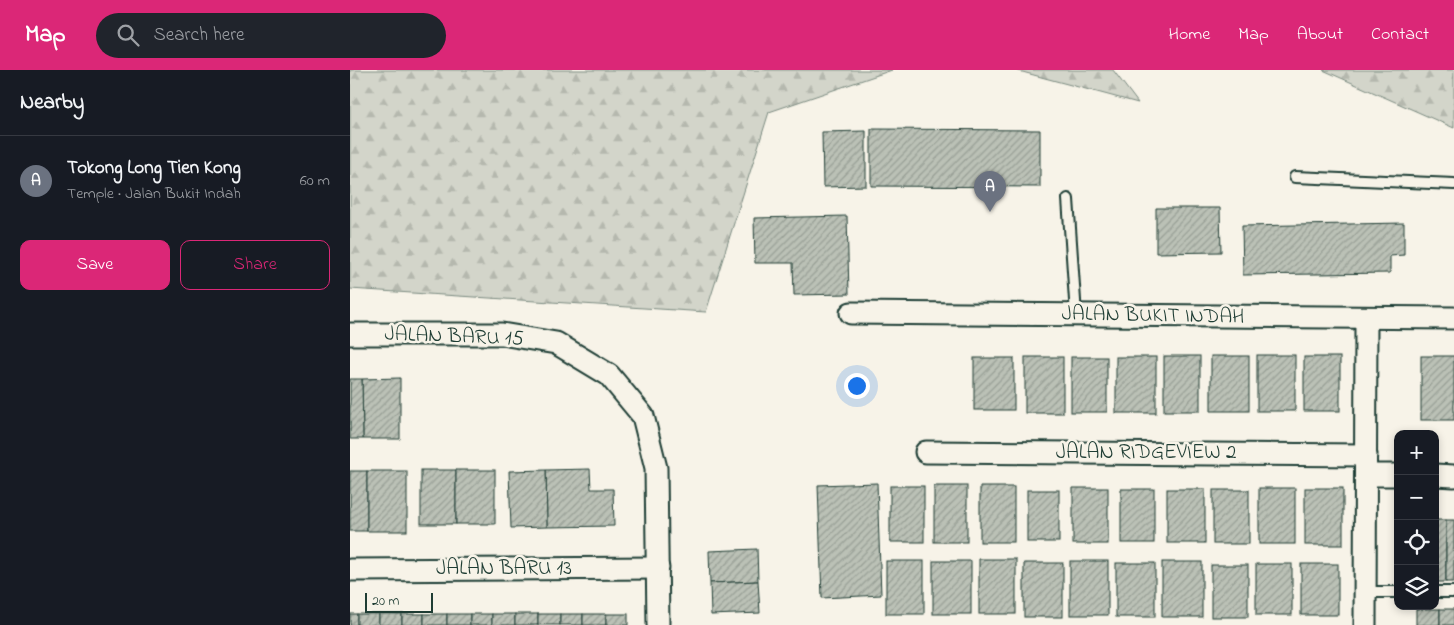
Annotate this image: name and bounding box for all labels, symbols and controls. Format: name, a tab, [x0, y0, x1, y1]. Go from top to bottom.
search box	[96, 13, 446, 58]
text: Map	[25, 18, 66, 53]
icon: search	[114, 21, 142, 49]
text: Search here	[154, 22, 245, 49]
text: Home	[1169, 22, 1210, 48]
text: Map	[1238, 22, 1269, 48]
text: About	[1297, 22, 1343, 48]
text: Contact	[1371, 22, 1429, 48]
text: Nearby	[20, 88, 84, 118]
text: Tokong Long Tien Kong	[67, 155, 241, 182]
text: A	[31, 169, 41, 193]
text: 60 m	[300, 169, 330, 193]
pin: A	[974, 171, 1006, 212]
text: Temple · Jalan Bukit Indah	[67, 182, 241, 206]
button: Save	[20, 240, 170, 290]
button: Share	[180, 240, 330, 290]
street label: JALAN BUKIT INDAH	[1061, 299, 1245, 333]
street label: JALAN BARU 15	[384, 320, 524, 354]
your location	[844, 373, 870, 399]
map controls	[1394, 430, 1439, 610]
button: +	[1394, 430, 1439, 475]
street label: JALAN RIDGEVIEW 2	[1056, 438, 1236, 468]
button: −	[1394, 475, 1439, 520]
button: locate	[1394, 520, 1439, 565]
street label: JALAN BARU 13	[436, 554, 572, 584]
button: layers	[1394, 565, 1439, 610]
scale bar	[365, 590, 432, 613]
text: 20 m	[372, 591, 399, 612]

